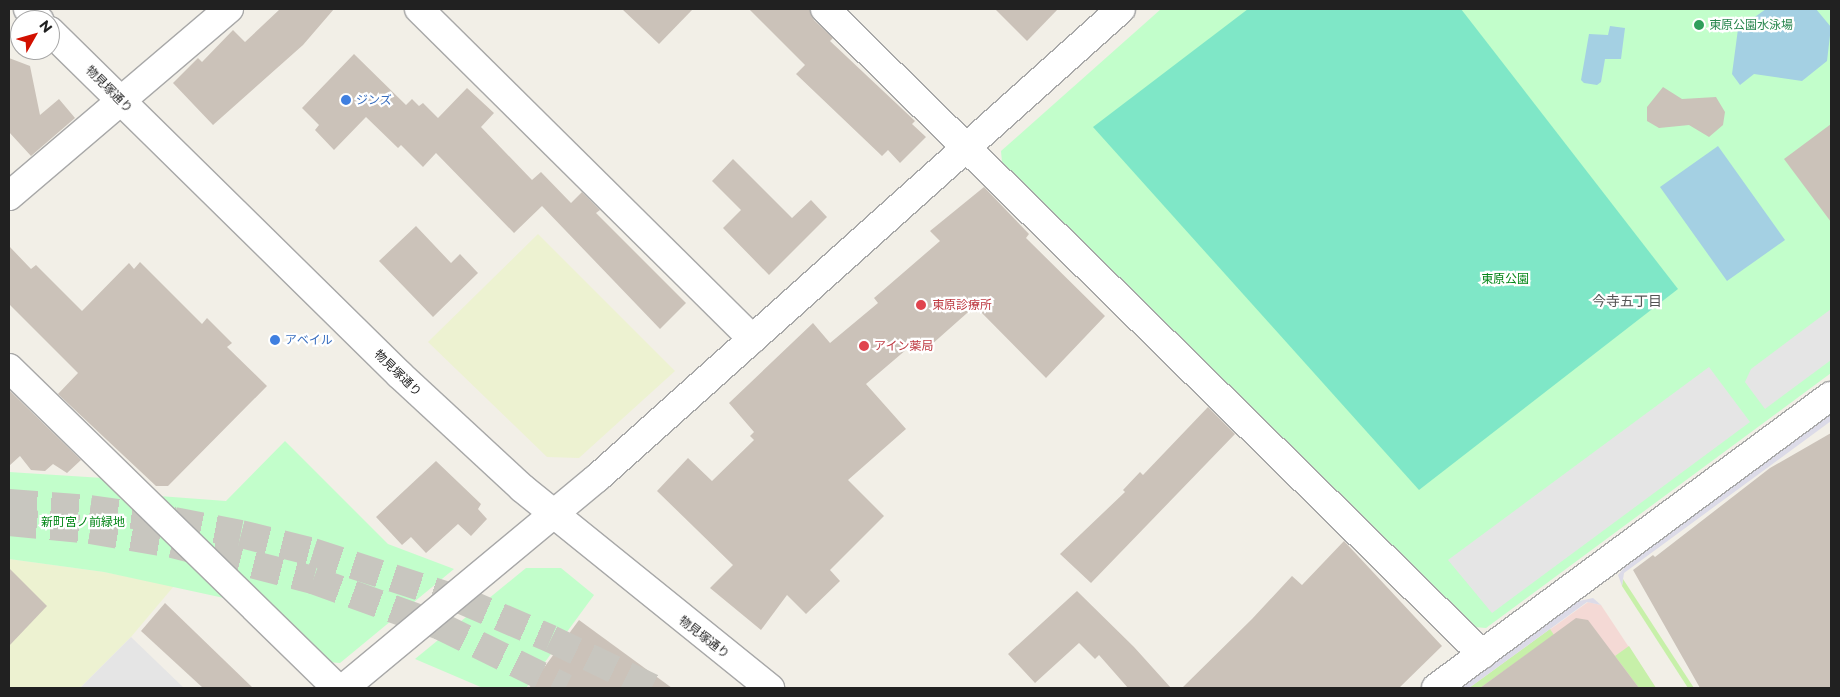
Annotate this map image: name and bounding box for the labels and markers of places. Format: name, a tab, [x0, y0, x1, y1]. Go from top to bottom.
place label: 東原公園水泳場	[1709, 18, 1793, 32]
marker: 東原公園水泳場	[1693, 19, 1705, 31]
place label: ジンズ	[356, 93, 392, 107]
marker: ジンズ	[340, 94, 352, 106]
marker: 東原診療所	[914, 298, 928, 312]
place label: 東原診療所	[932, 298, 992, 312]
place label: アベイル	[285, 333, 333, 347]
marker: アベイル	[269, 334, 281, 346]
place label: アイン薬局	[874, 339, 934, 353]
marker: アイン薬局	[858, 340, 870, 352]

